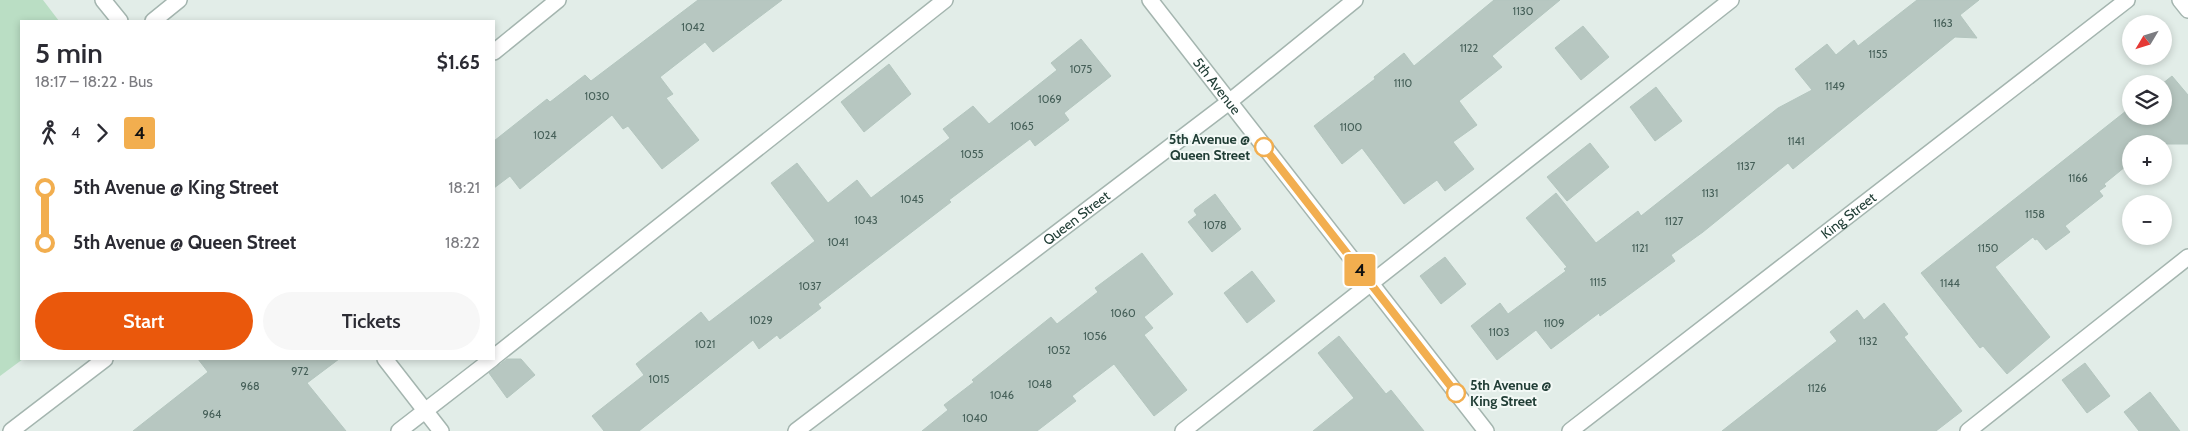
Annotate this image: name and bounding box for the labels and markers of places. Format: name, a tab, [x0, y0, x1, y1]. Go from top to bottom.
place label: 5th Avenue @ Queen Street	[1169, 130, 1250, 164]
marker: 5th Avenue @ Queen Street	[1254, 137, 1274, 157]
place label: 5th Avenue @ King Street	[1470, 376, 1551, 410]
marker: 5th Avenue @ King Street	[1446, 383, 1466, 403]

